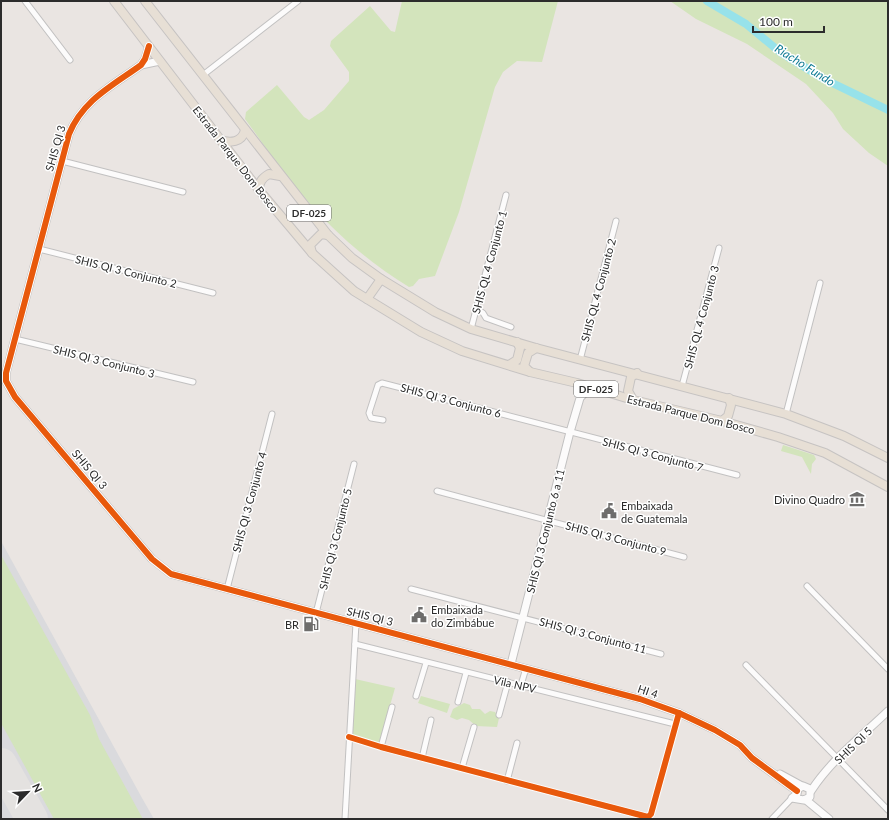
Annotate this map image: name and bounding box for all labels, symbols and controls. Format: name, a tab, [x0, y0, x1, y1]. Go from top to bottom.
scale bar	[753, 8, 824, 34]
text: 100 m	[759, 14, 793, 29]
water label: Riacho Fundo	[772, 41, 838, 89]
street label: Estrada Parque Dom Bosco	[190, 103, 282, 215]
street label: SHIS QI 3	[42, 123, 68, 173]
road number: DF-025	[287, 205, 331, 221]
street label: SHIS QL 4 Conjunto 1	[469, 209, 509, 315]
street label: SHIS QL 4 Conjunto 2	[578, 237, 618, 343]
street label: SHIS QI 3 Conjunto 2	[74, 252, 178, 290]
street label: SHIS QL 4 Conjunto 3	[681, 264, 721, 370]
street label: SHIS QI 3 Conjunto 3	[52, 342, 156, 380]
street label: SHIS QI 3 Conjunto 6	[399, 380, 503, 420]
road number: DF-025	[574, 381, 618, 397]
street label: Estrada Parque Dom Bosco	[626, 392, 756, 436]
street label: SHIS QI 3 Conjunto 7	[601, 434, 705, 474]
street label: SHIS QI 3	[70, 447, 110, 491]
street label: SHIS QI 3 Conjunto 4	[229, 450, 269, 554]
street label: SHIS QI 3 Conjunto 6 a 11	[523, 467, 567, 595]
street label: SHIS QI 3 Conjunto 5	[316, 487, 354, 591]
museum icon: Divino Quadro	[848, 490, 866, 508]
place label: Divino Quadro	[774, 493, 845, 506]
place label: Embaixada de Guatemala	[621, 499, 688, 525]
public building icon: Embaixada de Guatemala	[600, 502, 618, 520]
street label: SHIS QI 3 Conjunto 9	[564, 518, 668, 558]
place label: Embaixada do Zimbábue	[431, 603, 494, 629]
street label: SHIS QI 3	[345, 604, 395, 628]
public building icon: Embaixada do Zimbábue	[410, 606, 428, 624]
street label: SHIS QI 3 Conjunto 11	[538, 614, 648, 656]
fuel station icon: BR	[302, 615, 320, 633]
place label: BR	[285, 618, 299, 631]
street label: Vila NPV	[492, 673, 538, 695]
street label: HI 4	[636, 681, 660, 701]
street label: SHIS QI 5	[831, 724, 875, 766]
north arrow	[8, 772, 48, 812]
text: N	[30, 781, 45, 794]

